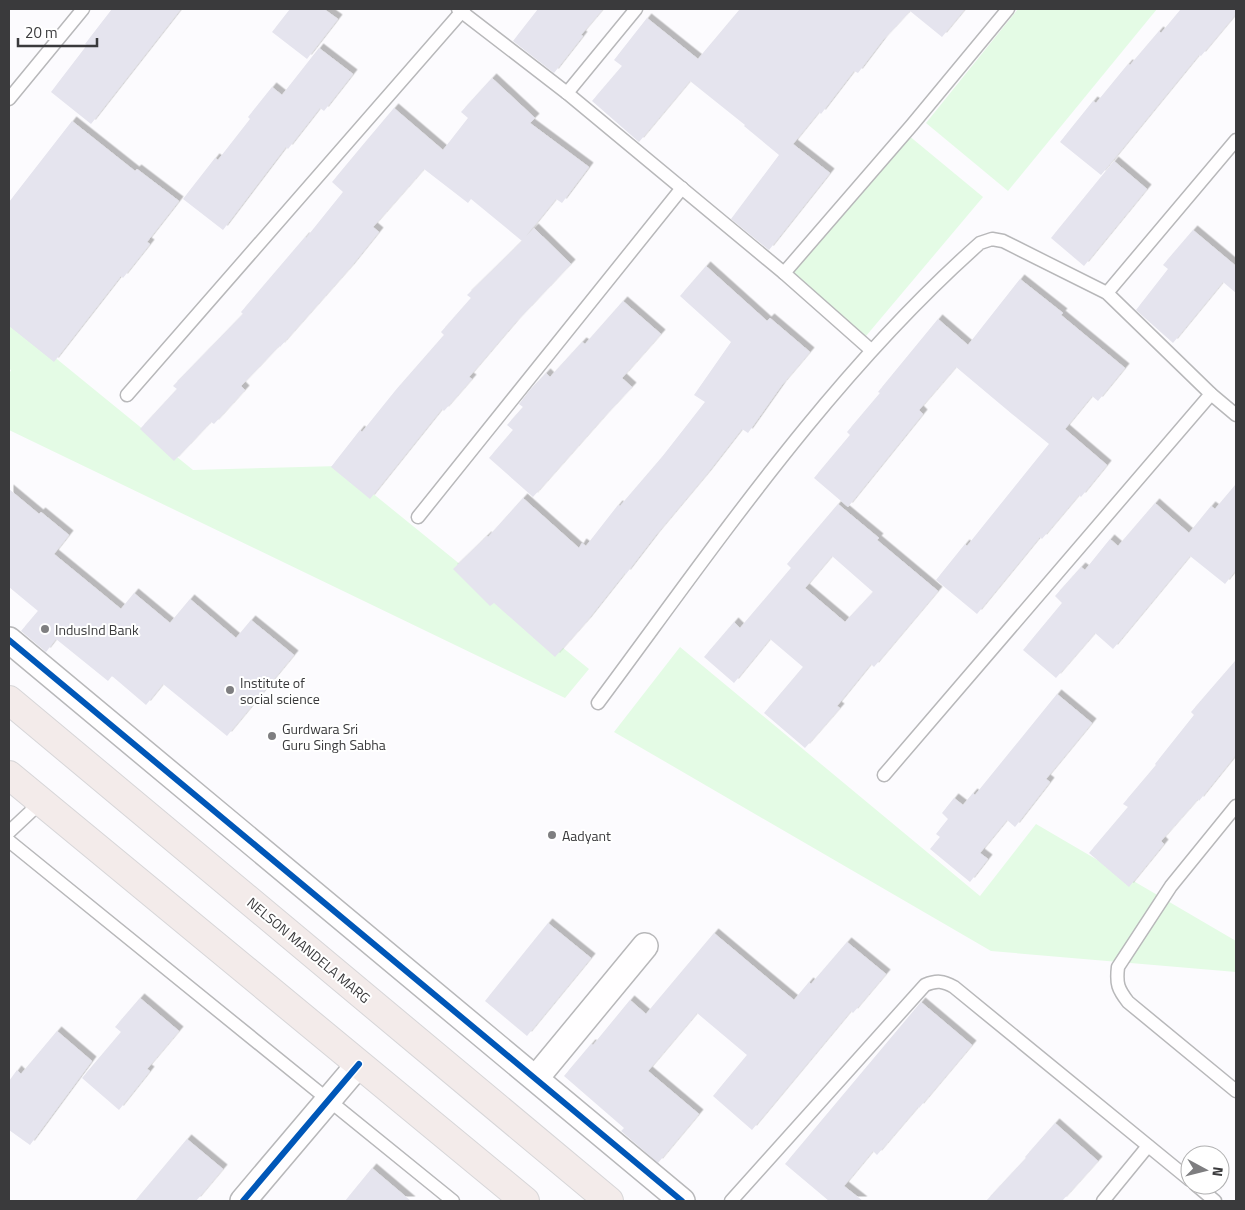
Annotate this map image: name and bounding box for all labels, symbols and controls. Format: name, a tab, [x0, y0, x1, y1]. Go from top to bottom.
scale bar	[18, 15, 96, 47]
text: 20 m	[25, 21, 58, 44]
place label: IndusInd Bank	[55, 619, 139, 640]
marker: IndusInd Bank	[39, 623, 51, 635]
place label: Institute of social science	[240, 672, 320, 709]
marker: Institute of social science	[224, 684, 236, 696]
place label: Gurdwara Sri Guru Singh Sabha	[282, 718, 386, 755]
marker: Gurdwara Sri Guru Singh Sabha	[266, 730, 278, 742]
place label: Aadyant	[562, 825, 611, 846]
marker: Aadyant	[546, 829, 558, 841]
street label: NELSON MANDELA MARG	[243, 892, 375, 1008]
north arrow	[1180, 1145, 1230, 1195]
text: N	[1207, 1166, 1229, 1178]

